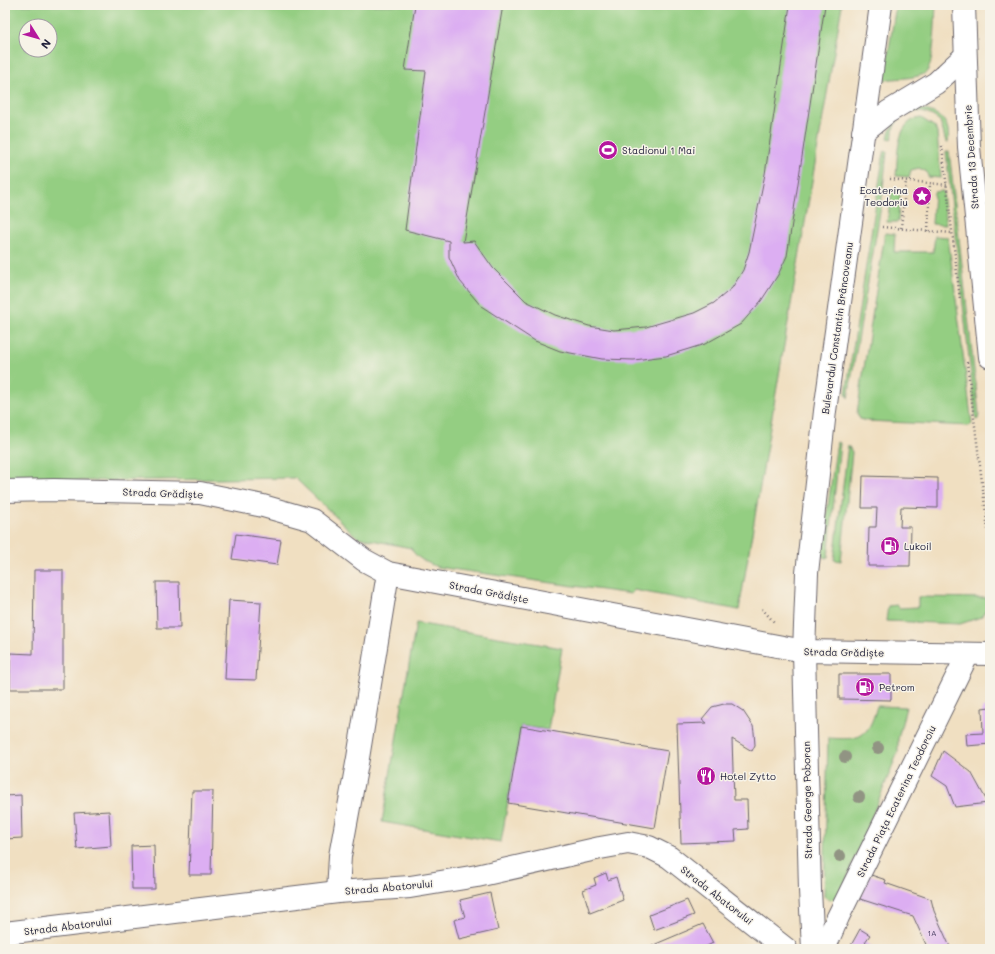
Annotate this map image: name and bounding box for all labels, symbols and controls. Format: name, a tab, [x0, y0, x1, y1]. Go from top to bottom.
north arrow	[18, 18, 58, 58]
text: N	[38, 36, 55, 52]
street label: Strada 13 Decembrie	[960, 104, 982, 210]
sports icon: Stadionul 1 Mai	[597, 139, 619, 161]
place label: Stadionul 1 Mai	[622, 143, 695, 157]
place label: Ecaterina Teodoriu	[860, 183, 908, 209]
place icon: Ecaterina Teodoriu	[911, 185, 933, 207]
street label: Bulevardul Constantin Brâncoveanu	[818, 241, 856, 415]
street label: Strada Grădiște	[122, 485, 204, 501]
fuel station icon: Lukoil	[879, 535, 901, 557]
place label: Lukoil	[904, 539, 932, 553]
street label: Strada Grădiște	[448, 577, 530, 607]
street label: Strada Grădiște	[804, 644, 884, 660]
fuel station icon: Petrom	[854, 676, 876, 698]
place label: Petrom	[879, 680, 915, 694]
street label: Strada Piața Ecaterina Teodoroiu	[853, 723, 939, 879]
street label: Strada George Poboran	[799, 741, 815, 859]
restaurant icon: Hotel Zytto	[695, 765, 717, 787]
place label: Hotel Zytto	[720, 769, 776, 783]
street label: Strada Abatorului	[678, 862, 756, 928]
street label: Strada Abatorului	[344, 876, 434, 898]
street label: Strada Abatorului	[23, 914, 113, 938]
house number: 1A	[927, 928, 937, 938]

